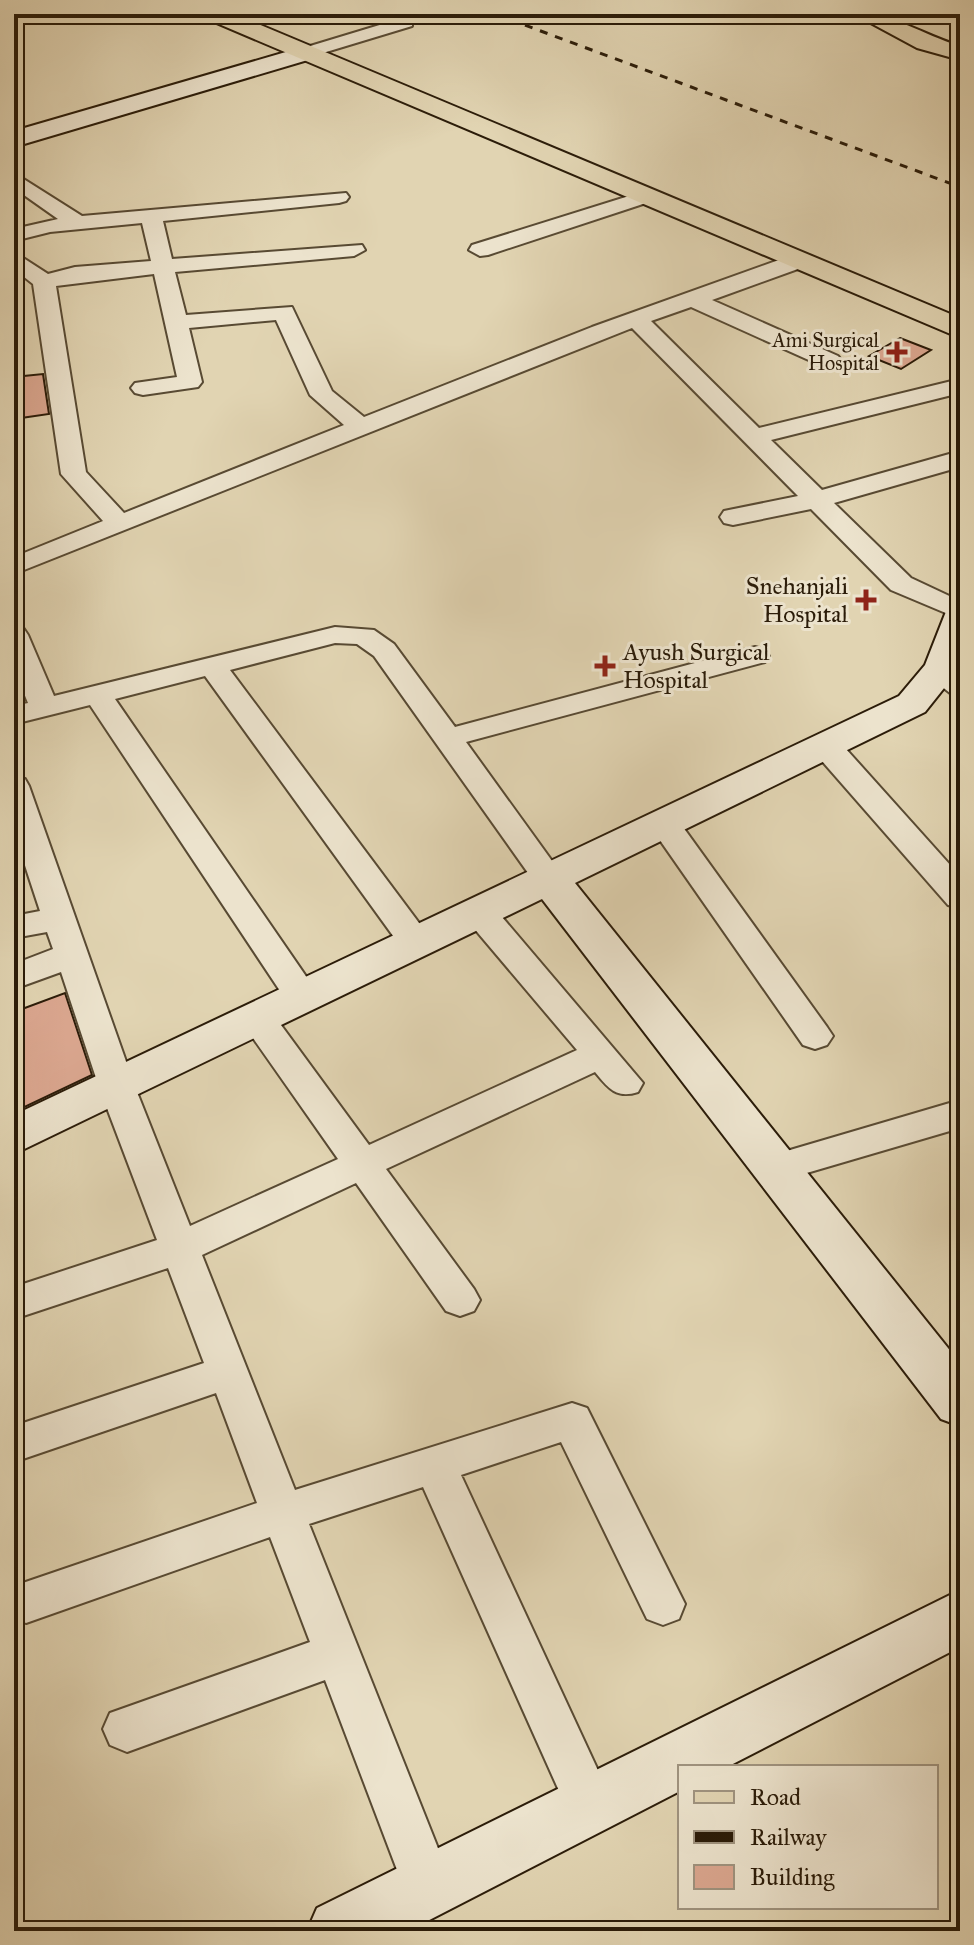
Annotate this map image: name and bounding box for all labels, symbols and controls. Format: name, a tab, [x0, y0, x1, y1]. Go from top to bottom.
place label: Ami Surgical Hospital	[771, 328, 880, 375]
marker: Ami Surgical Hospital	[886, 341, 908, 363]
place label: Snehanjali Hospital	[746, 571, 848, 629]
marker: Snehanjali Hospital	[855, 589, 877, 611]
place label: Ayush Surgical Hospital	[622, 637, 770, 695]
marker: Ayush Surgical Hospital	[594, 655, 616, 677]
legend	[678, 1765, 938, 1909]
text: Road	[750, 1782, 801, 1812]
text: Railway	[750, 1822, 827, 1852]
text: Building	[750, 1862, 835, 1892]

